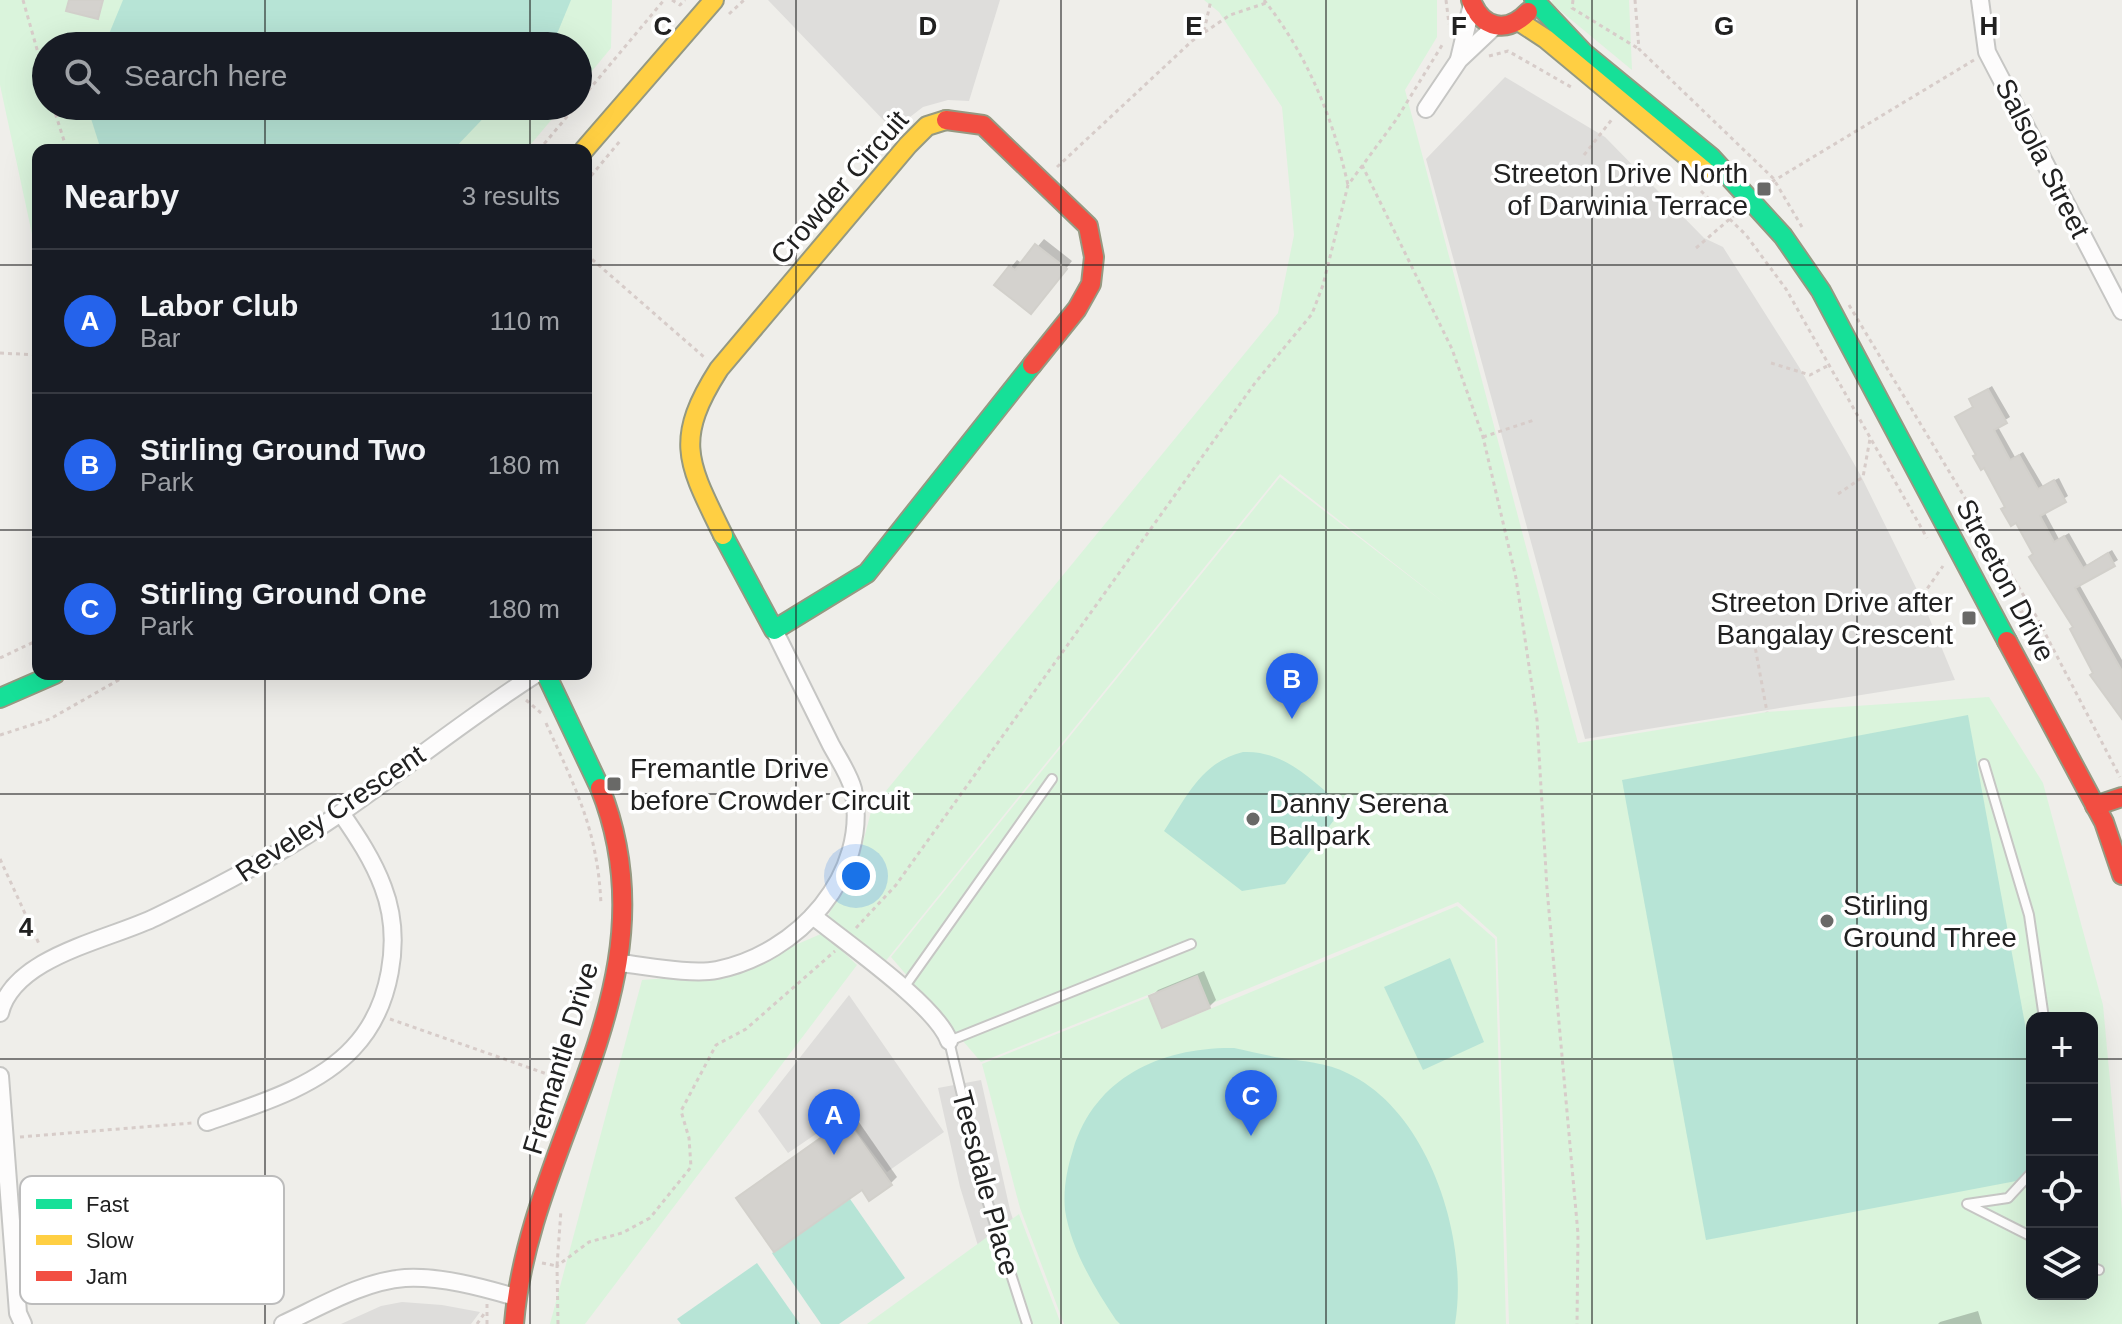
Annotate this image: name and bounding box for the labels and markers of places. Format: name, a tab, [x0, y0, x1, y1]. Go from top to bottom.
place label: Streeton Drive North of Darwinia Terrace	[1493, 158, 1748, 221]
marker: Streeton Drive North of Darwinia Terrace	[1755, 180, 1773, 198]
place label: Streeton Drive after Bangalay Crescent	[1710, 587, 1953, 650]
marker: Streeton Drive after Bangalay Crescent	[1960, 609, 1978, 627]
pin: B	[1266, 653, 1318, 719]
place label: Fremantle Drive before Crowder Circuit	[630, 753, 910, 816]
marker: Fremantle Drive before Crowder Circuit	[605, 775, 623, 793]
place label: Danny Serena Ballpark	[1269, 788, 1448, 851]
marker: Danny Serena Ballpark	[1244, 810, 1262, 828]
place label: Stirling Ground Three	[1843, 890, 2017, 953]
marker: Stirling Ground Three	[1818, 912, 1836, 930]
pin: C	[1225, 1070, 1277, 1136]
pin: A	[808, 1089, 860, 1155]

